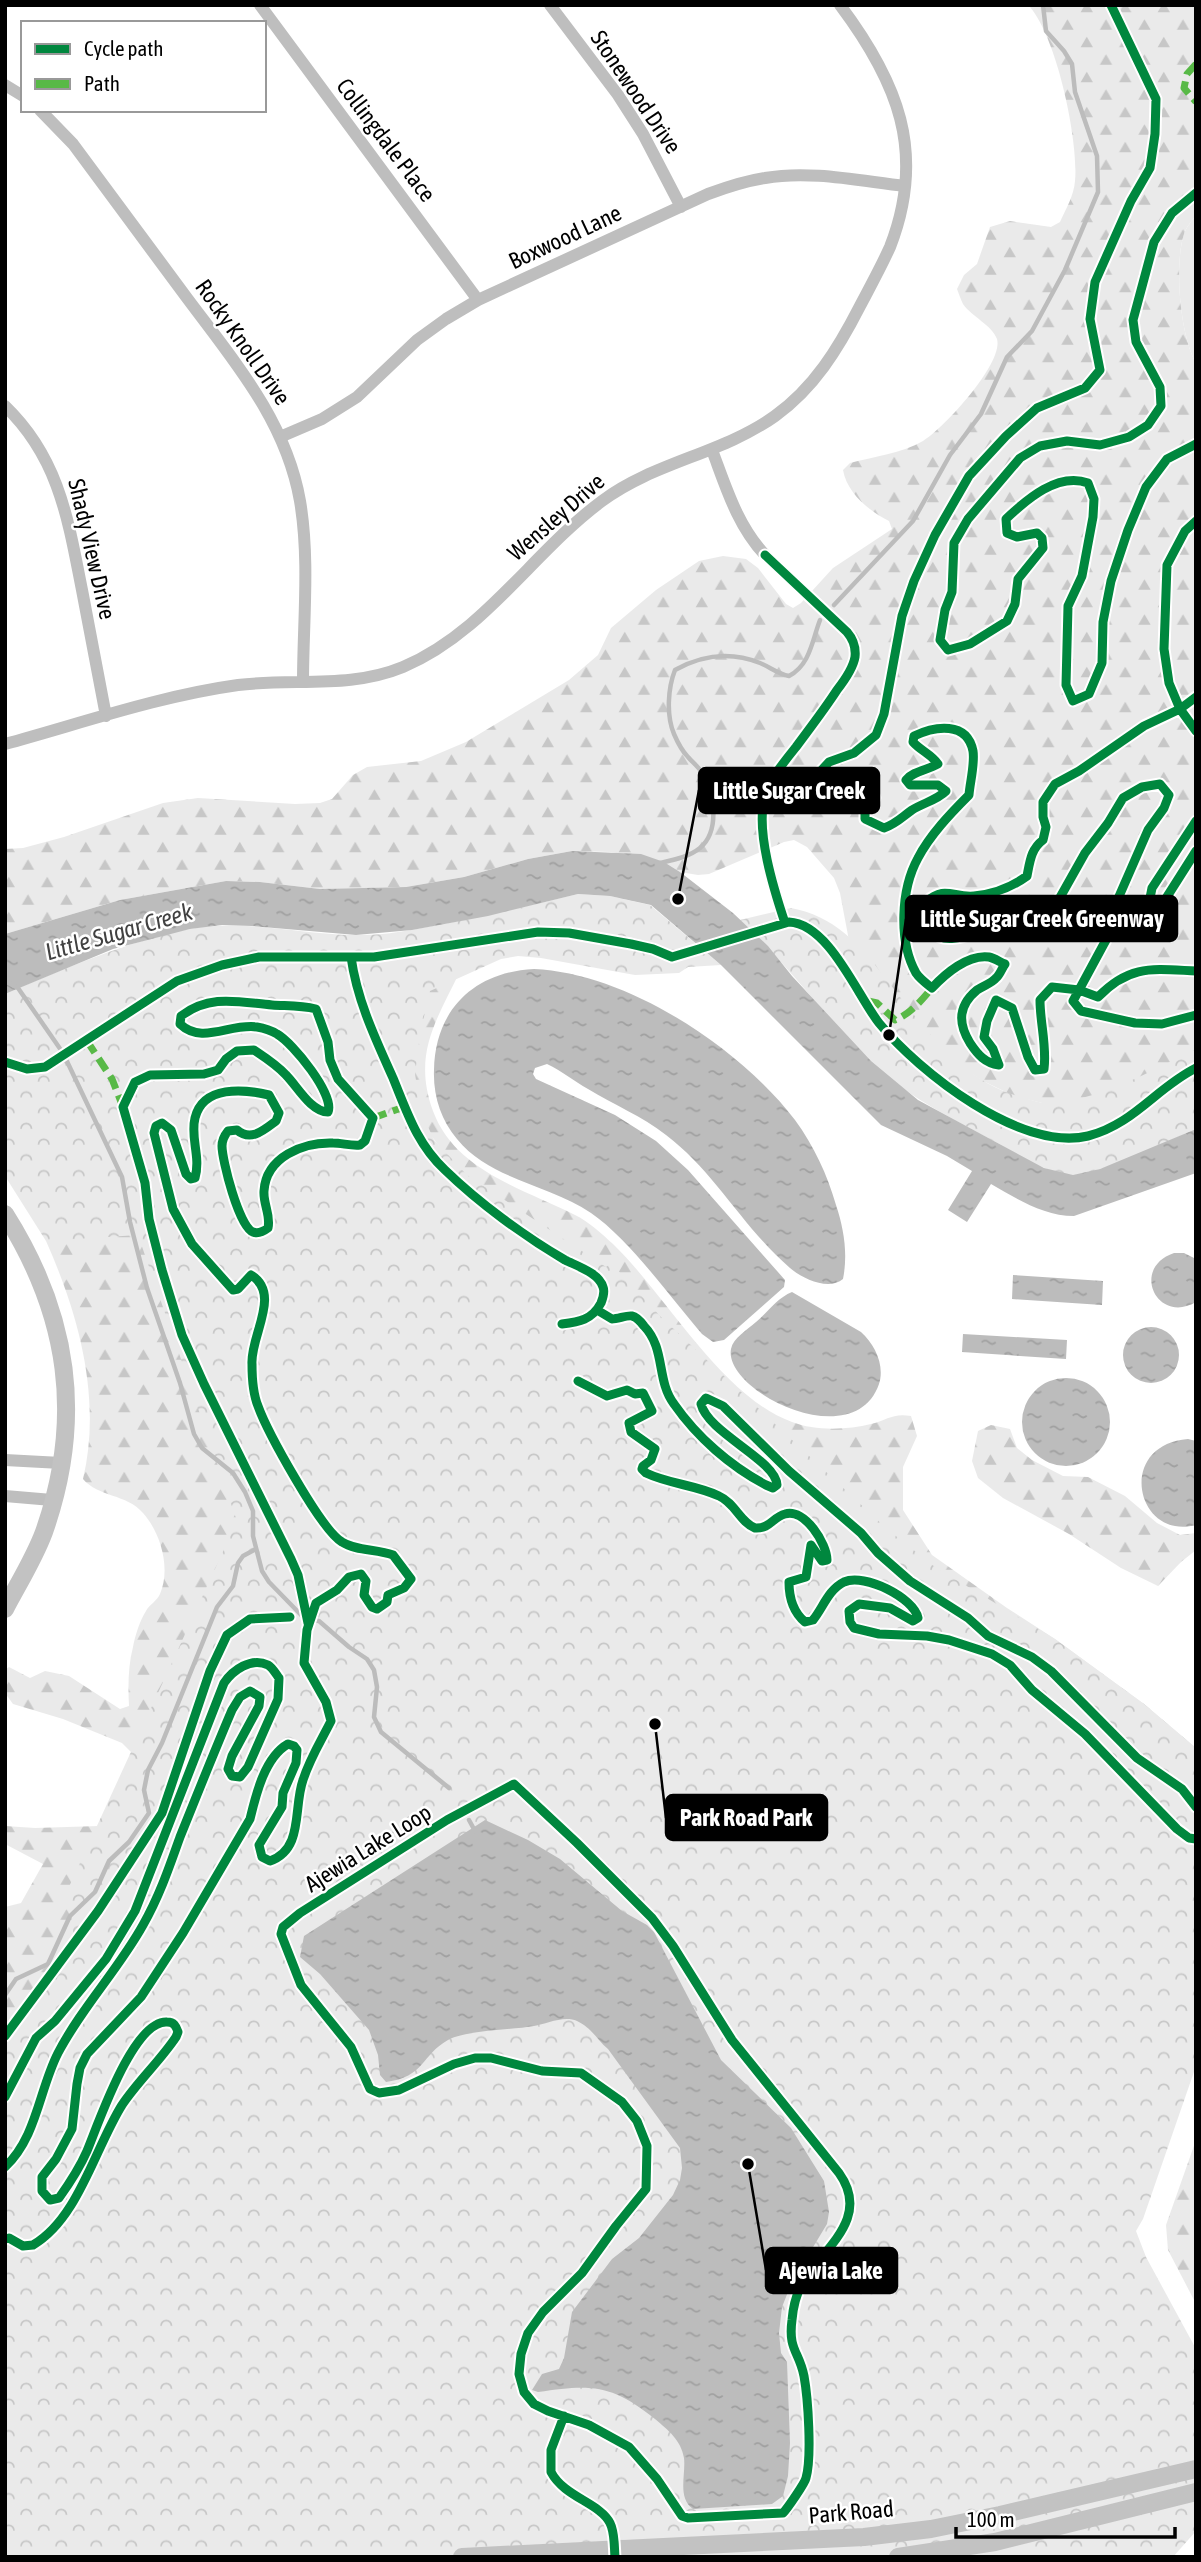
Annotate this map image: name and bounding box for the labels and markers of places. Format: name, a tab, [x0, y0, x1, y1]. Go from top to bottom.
callout: Little Sugar Creek	[699, 768, 879, 813]
callout: Little Sugar Creek Greenway	[906, 896, 1177, 941]
callout: Park Road Park	[666, 1795, 827, 1840]
callout: Ajewia Lake	[766, 2248, 897, 2293]

